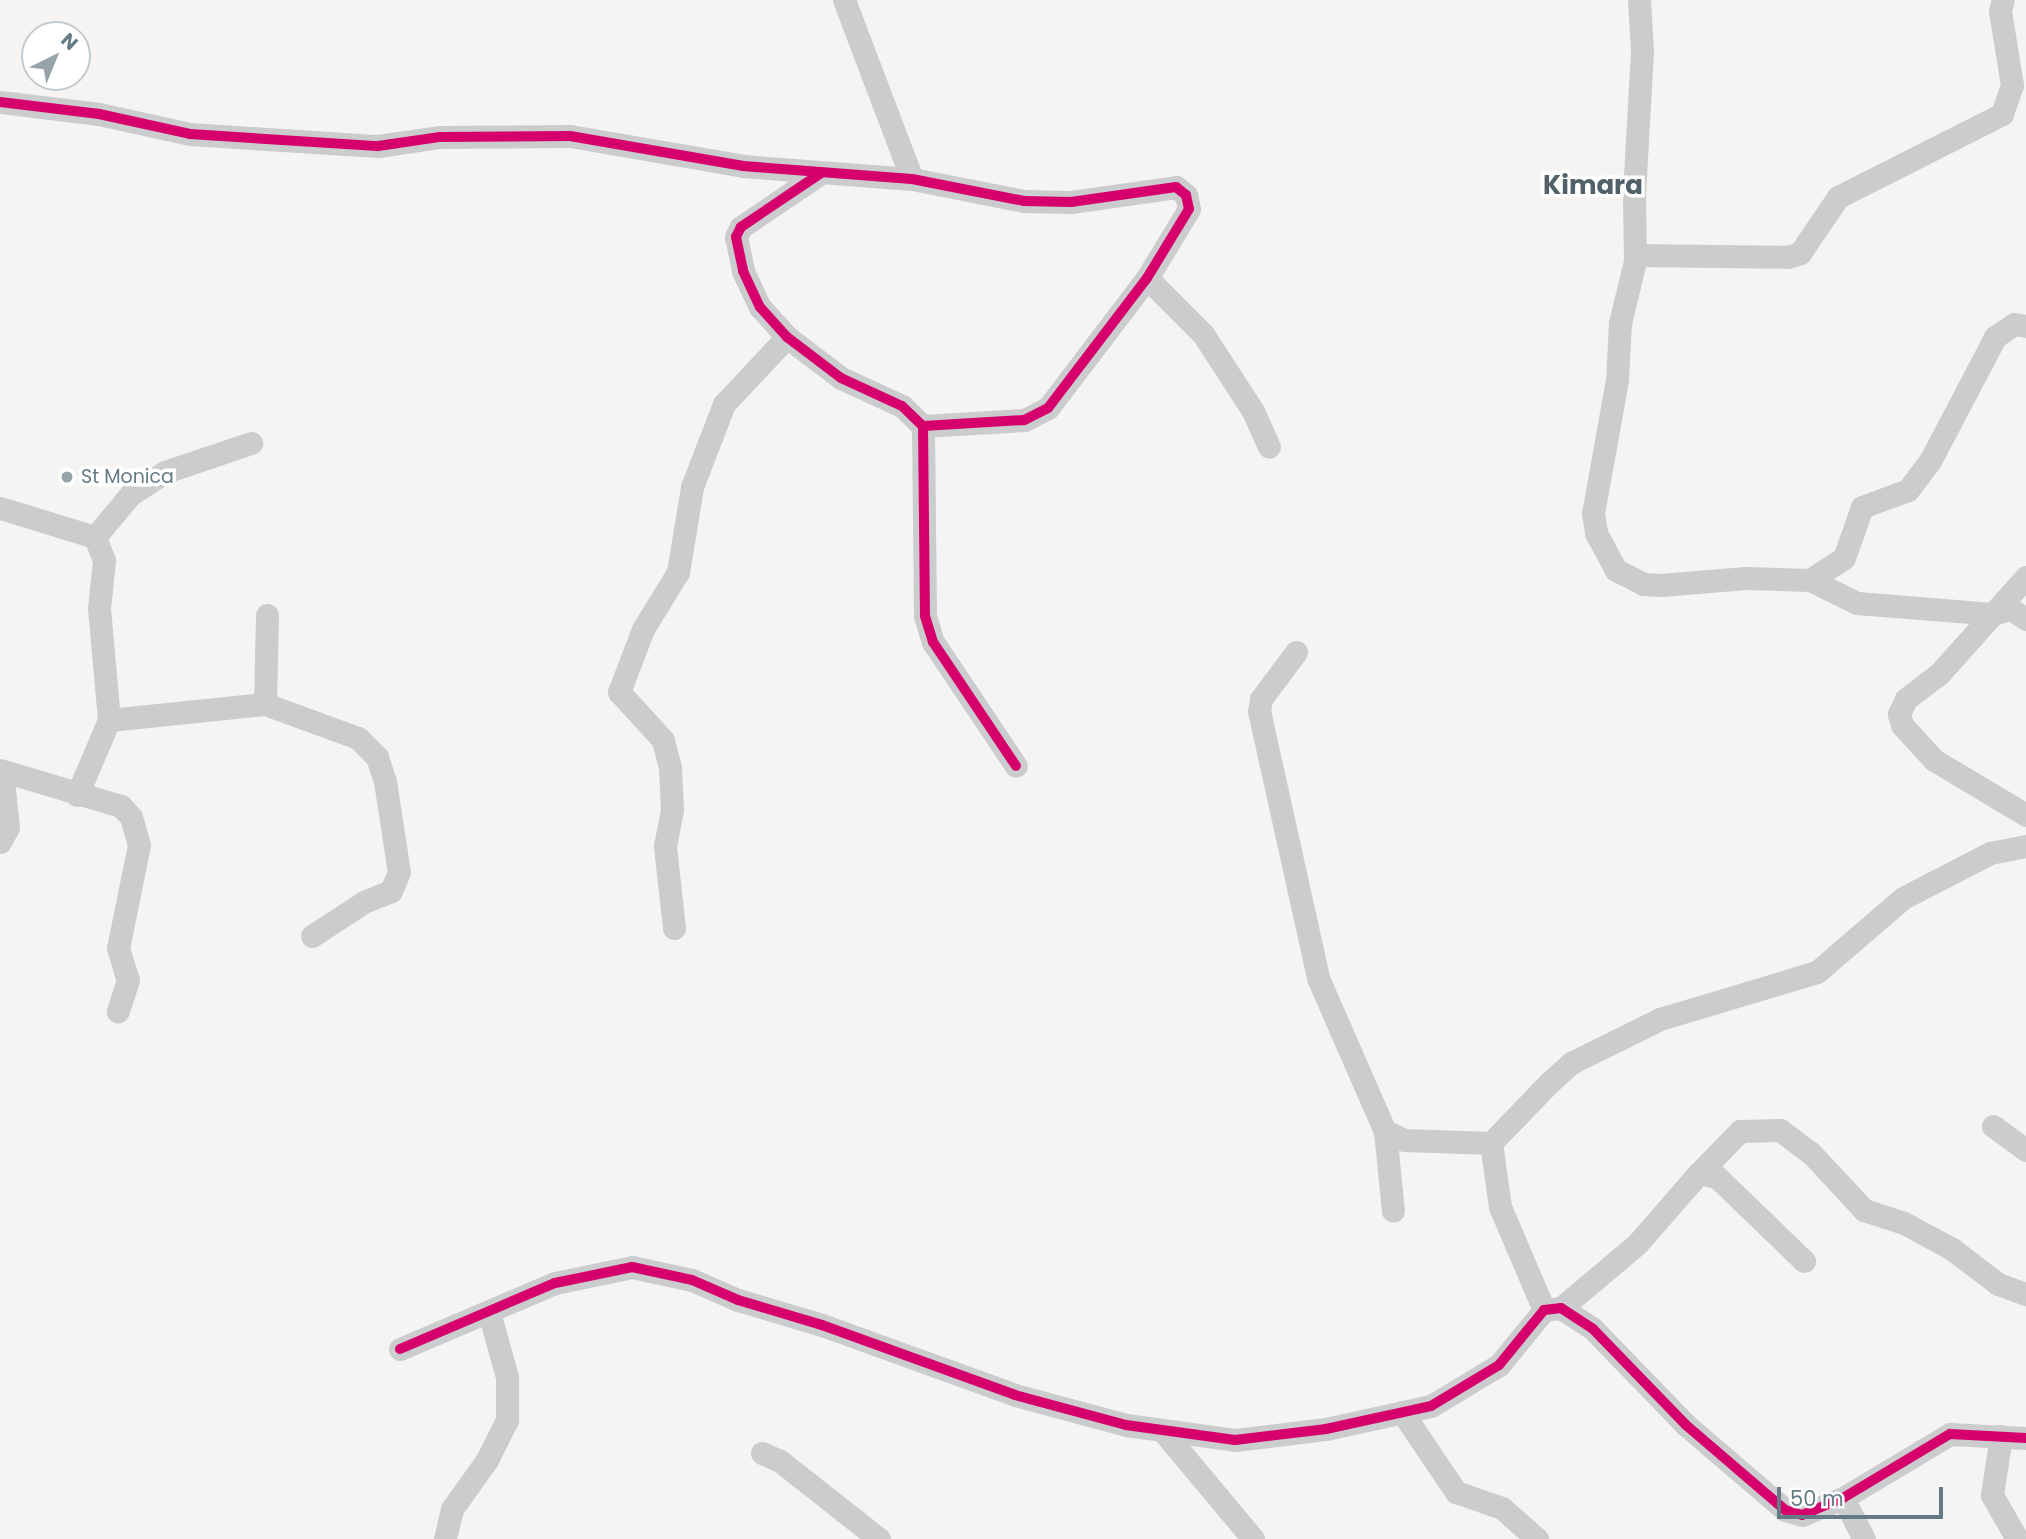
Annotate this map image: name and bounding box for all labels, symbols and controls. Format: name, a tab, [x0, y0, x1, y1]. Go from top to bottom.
north arrow	[21, 21, 91, 91]
text: N	[55, 27, 84, 56]
district label: Kimara	[1543, 170, 1643, 202]
place label: St Monica	[81, 466, 174, 488]
marker: St Monica	[59, 469, 75, 485]
scale bar	[1781, 1472, 1947, 1516]
text: 50 m	[1790, 1484, 1844, 1513]

